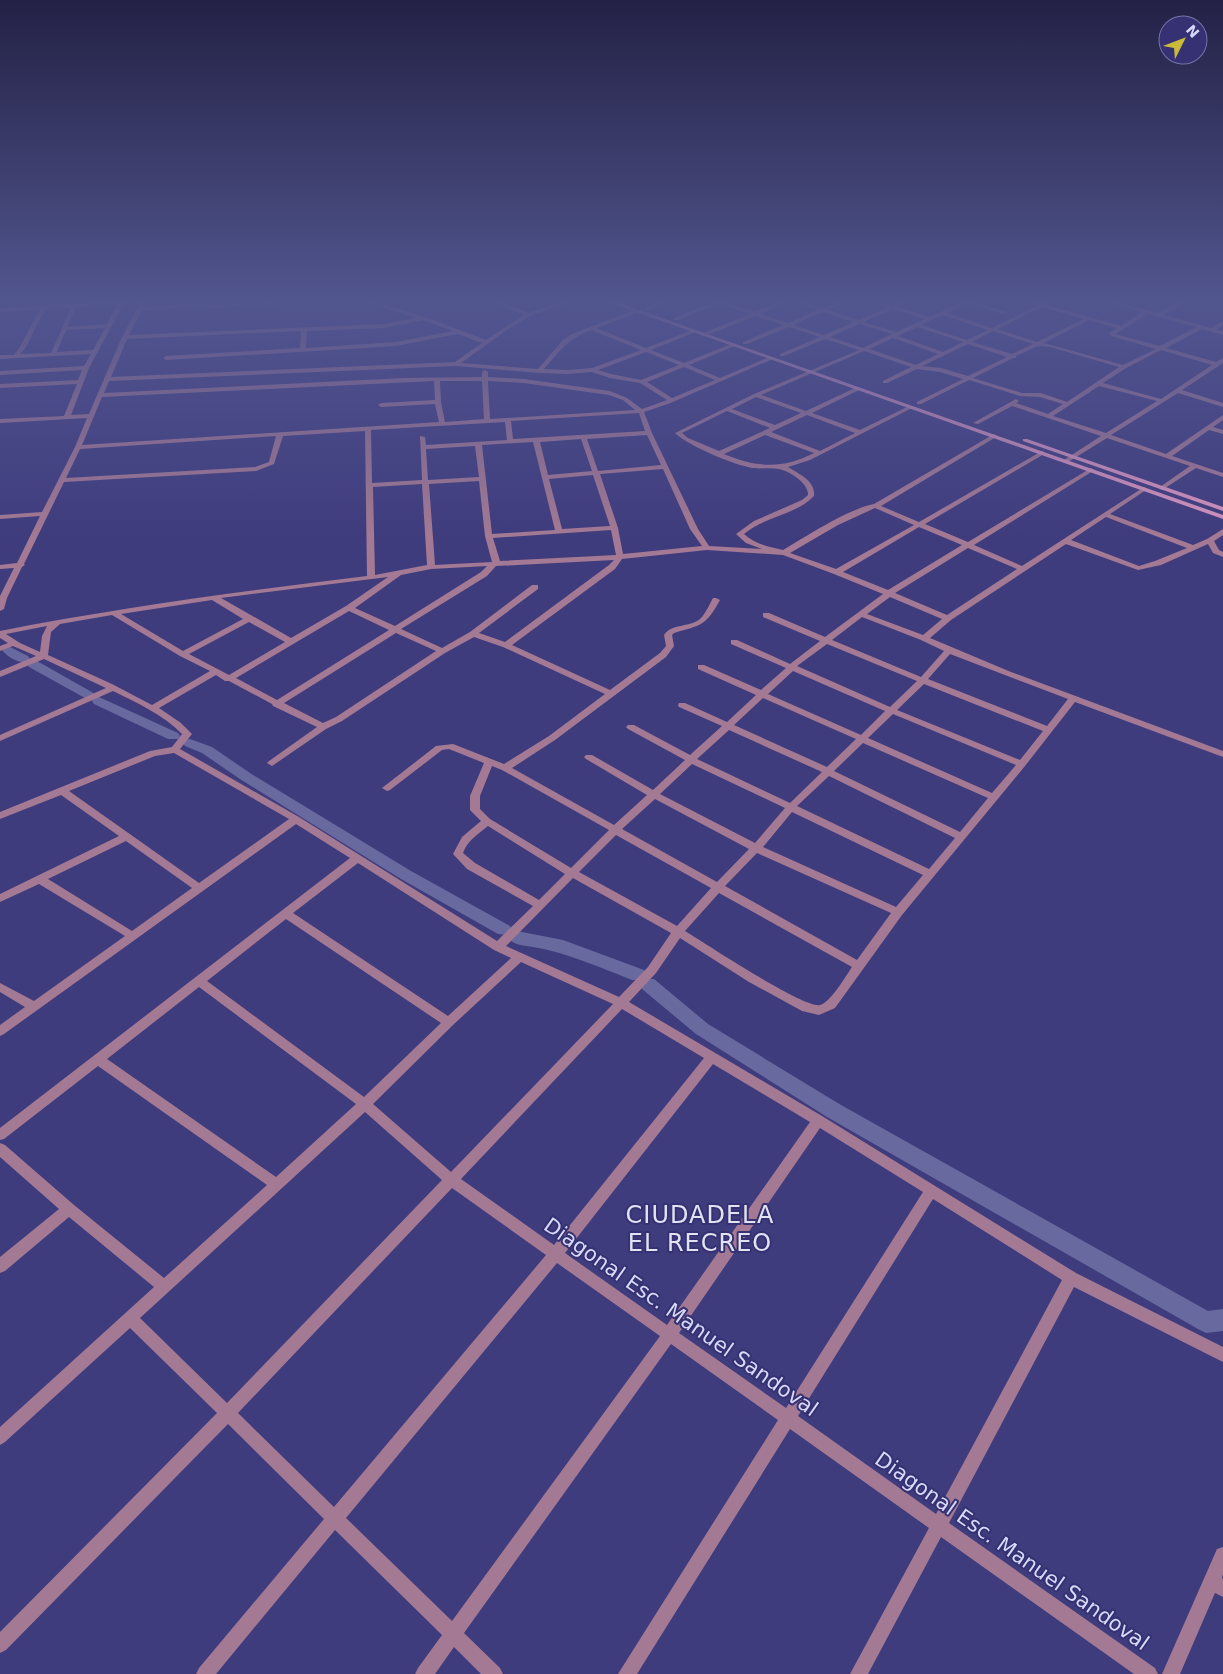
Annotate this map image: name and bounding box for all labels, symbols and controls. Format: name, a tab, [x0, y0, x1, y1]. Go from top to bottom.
north arrow	[1158, 15, 1208, 65]
text: N	[1183, 22, 1203, 41]
district label: CIUDADELA EL RECREO	[626, 1201, 774, 1257]
street label: Diagonal Esc. Manuel Sandoval	[539, 1213, 823, 1421]
street label: Diagonal Esc. Manuel Sandoval	[870, 1447, 1154, 1655]

